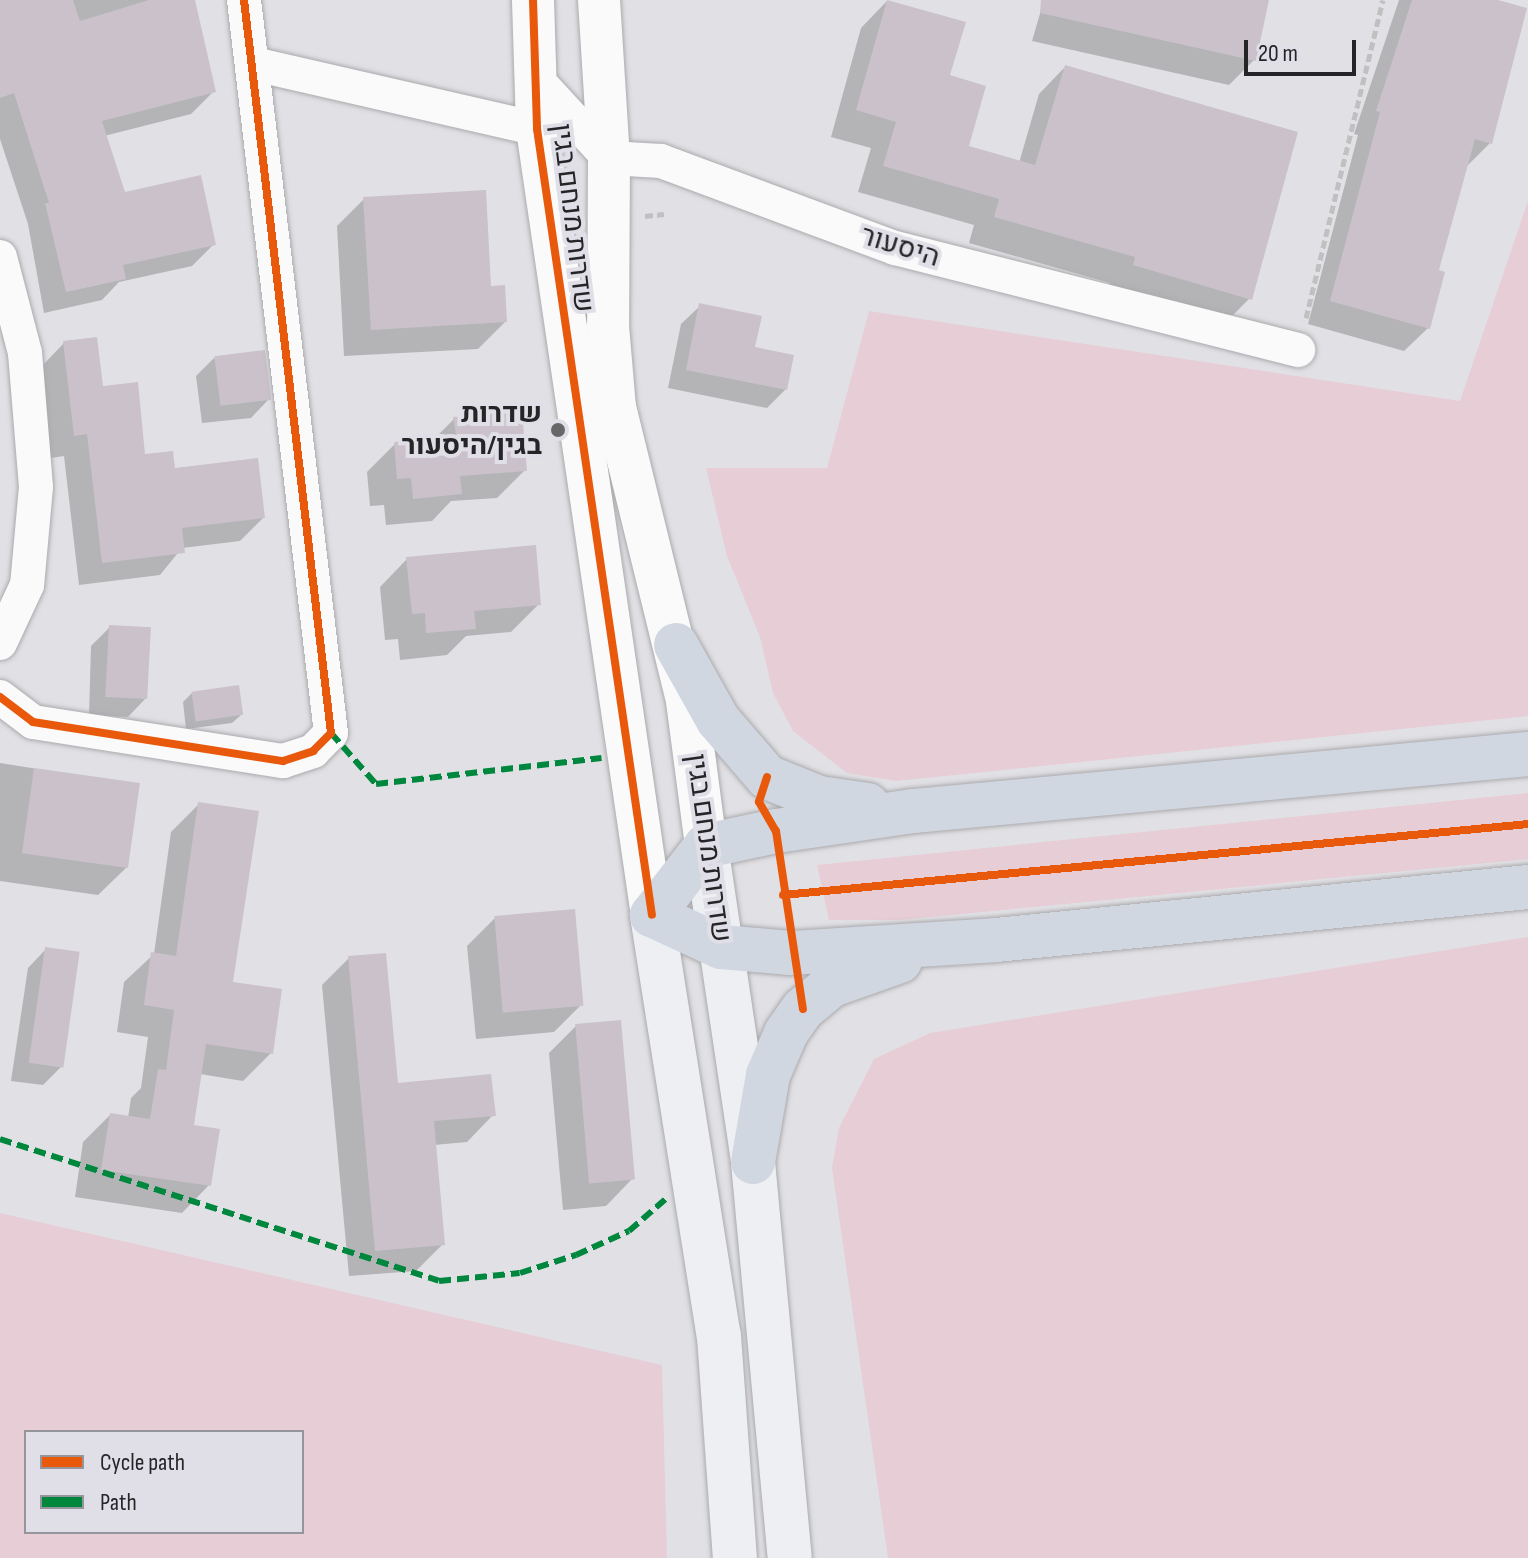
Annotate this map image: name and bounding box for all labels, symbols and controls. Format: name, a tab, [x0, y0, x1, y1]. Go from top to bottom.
scale bar	[1248, 24, 1360, 74]
text: 20 m	[1258, 39, 1298, 68]
street label: שדרות מנחם בגין	[544, 122, 600, 314]
street label: היסעור	[856, 219, 944, 275]
place label: שדרות בגין/היסעור	[402, 397, 542, 463]
marker: שדרות בגין/היסעור	[549, 421, 567, 439]
street label: שדרות מנחם בגין	[678, 752, 738, 944]
legend	[24, 1430, 304, 1534]
text: Cycle path	[100, 1448, 185, 1477]
text: Path	[100, 1488, 137, 1517]

